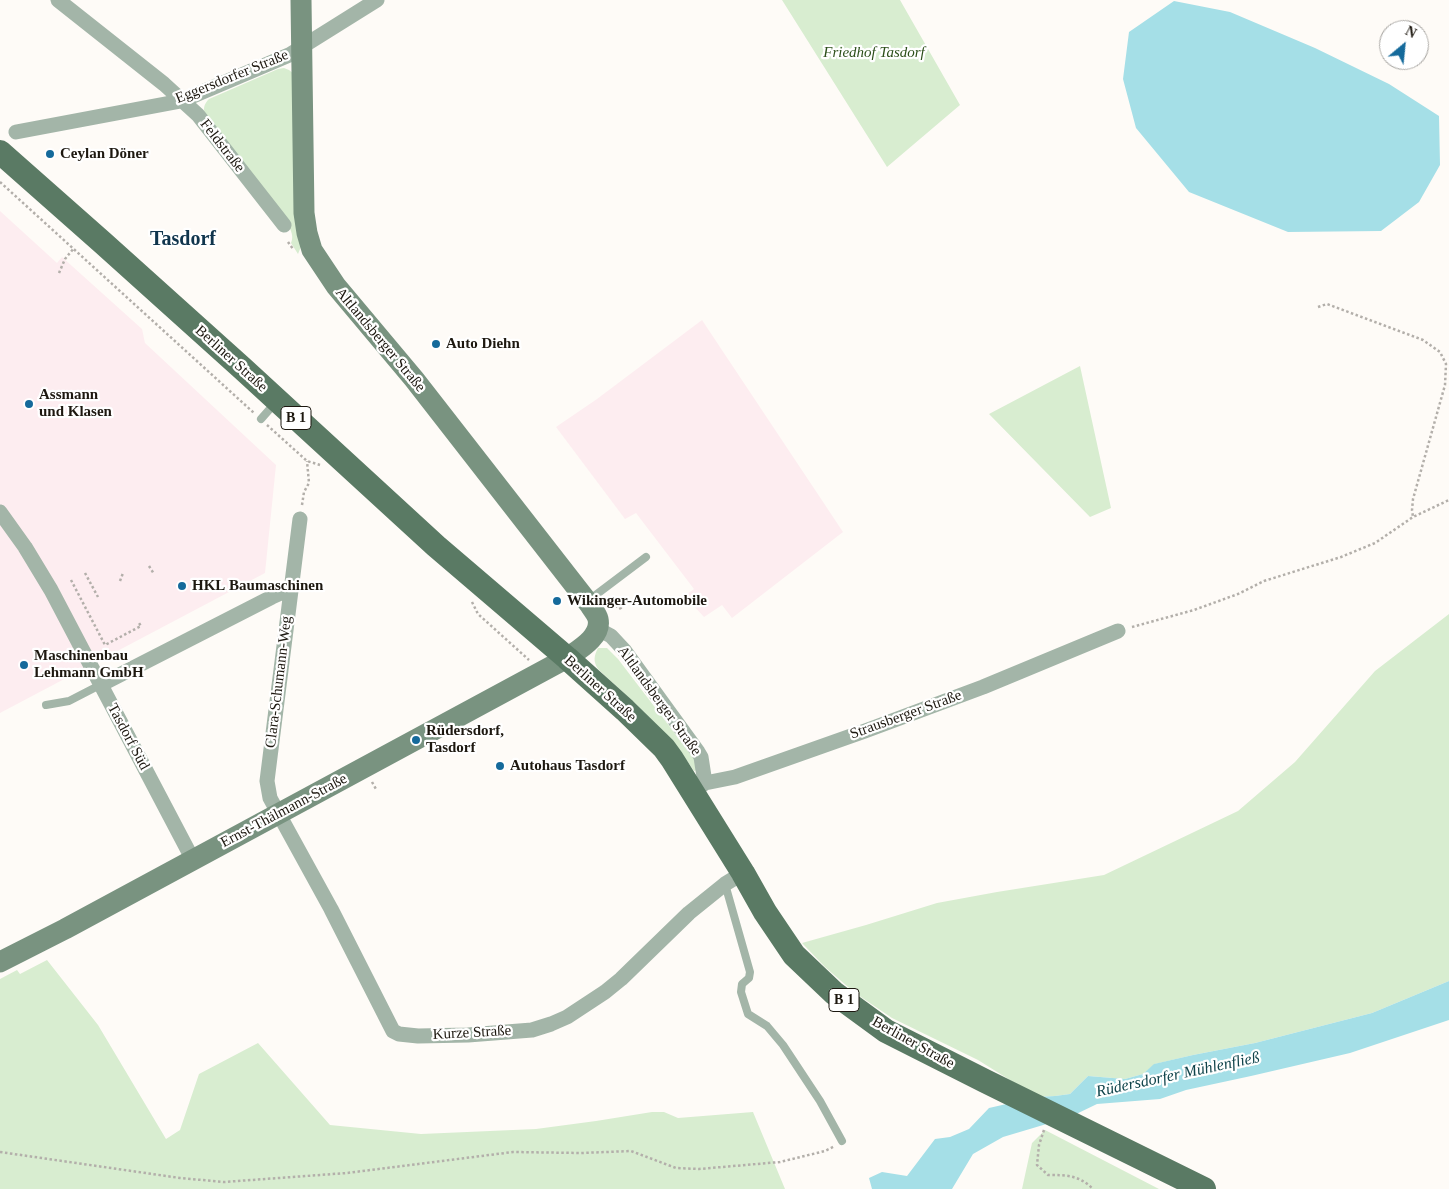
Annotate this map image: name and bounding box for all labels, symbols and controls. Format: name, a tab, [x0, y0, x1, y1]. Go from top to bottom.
north arrow	[1379, 20, 1429, 70]
text: N	[1403, 23, 1419, 41]
park label: Friedhof Tasdorf	[823, 44, 925, 62]
street label: Eggersdorfer Straße	[173, 46, 291, 108]
street label: Feldstraße	[196, 116, 248, 176]
place label: Ceylan Döner	[60, 145, 149, 163]
marker: Ceylan Döner	[44, 148, 56, 160]
district label: Tasdorf	[150, 228, 216, 252]
street label: Altlandsberger Straße	[331, 284, 429, 396]
street label: Berliner Straße	[191, 322, 271, 396]
place label: Auto Diehn	[446, 335, 520, 353]
marker: Auto Diehn	[430, 338, 442, 350]
place label: Assmann und Klasen	[39, 386, 112, 421]
marker: Assmann und Klasen	[23, 398, 35, 410]
road number: B 1	[281, 406, 311, 429]
place label: HKL Baumaschinen	[192, 577, 323, 595]
marker: HKL Baumaschinen	[176, 580, 188, 592]
place label: Wikinger-Automobile	[567, 592, 707, 610]
marker: Wikinger-Automobile	[551, 595, 563, 607]
street label: Clara-Schumann-Weg	[262, 615, 296, 749]
street label: Altlandsberger Straße	[613, 643, 705, 759]
place label: Maschinenbau Lehmann GmbH	[34, 647, 144, 682]
street label: Berliner Straße	[560, 652, 640, 726]
marker: Maschinenbau Lehmann GmbH	[18, 659, 30, 671]
street label: Strausberger Straße	[848, 686, 964, 744]
street label: Tasdorf Süd	[103, 701, 153, 773]
place label: Rüdersdorf, Tasdorf	[426, 722, 504, 757]
marker: Rüdersdorf, Tasdorf	[410, 734, 422, 746]
place label: Autohaus Tasdorf	[510, 757, 625, 775]
marker: Autohaus Tasdorf	[494, 760, 506, 772]
street label: Ernst-Thälmann-Straße	[218, 770, 350, 852]
road number: B 1	[829, 988, 859, 1012]
street label: Berliner Straße	[869, 1013, 957, 1073]
street label: Kurze Straße	[432, 1022, 512, 1044]
water label: Rüdersdorfer Mühlenfließ	[1095, 1048, 1261, 1102]

